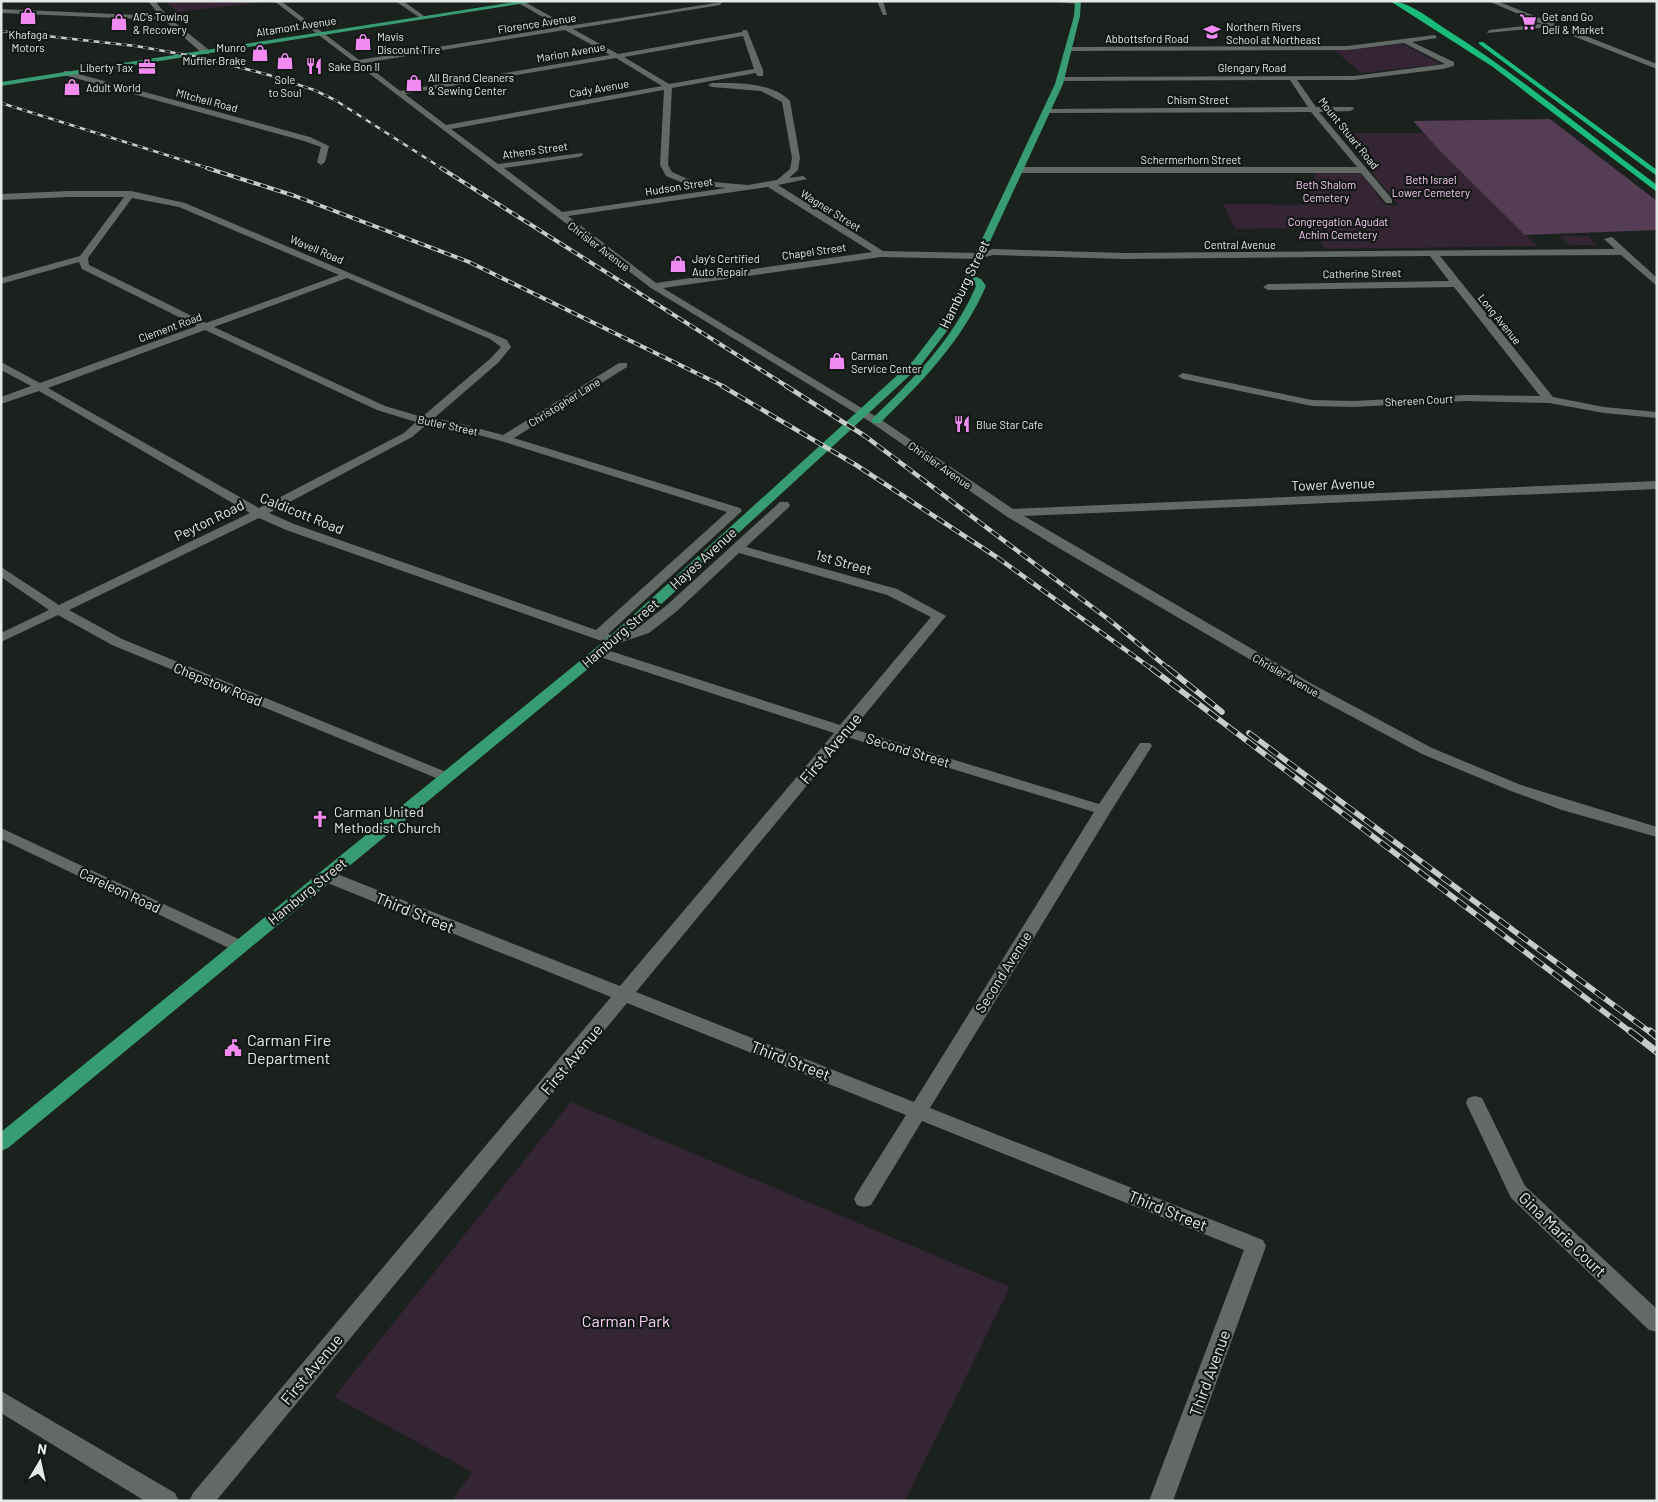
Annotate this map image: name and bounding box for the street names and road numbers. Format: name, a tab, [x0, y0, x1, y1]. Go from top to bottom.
street label: Florence Avenue	[497, 10, 577, 36]
street label: Altamont Avenue	[255, 13, 337, 39]
street label: Abbottsford Road	[1105, 32, 1189, 45]
street label: Marion Avenue	[536, 40, 606, 64]
street label: Glengary Road	[1218, 61, 1286, 74]
street label: Cady Avenue	[568, 76, 630, 100]
street label: MItchell Road	[175, 85, 239, 115]
street label: Chism Street	[1167, 93, 1229, 106]
street label: Mount Stuart Road	[1316, 95, 1382, 171]
street label: Athens Street	[502, 139, 568, 161]
street label: Schermerhorn Street	[1141, 153, 1241, 166]
street label: Hudson Street	[644, 174, 714, 198]
street label: Wagner Street	[798, 186, 864, 234]
street label: Chrisler Avenue	[565, 218, 633, 274]
street label: Wavell Road	[288, 232, 346, 266]
street label: Hamburg Street	[935, 237, 993, 331]
street label: Central Avenue	[1204, 238, 1276, 251]
street label: Chapel Street	[781, 240, 847, 262]
street label: Catherine Street	[1323, 266, 1401, 280]
street label: Long Avenue	[1476, 291, 1524, 347]
street label: Clement Road	[137, 310, 203, 344]
street label: Christopher Lane	[526, 375, 602, 429]
street label: Shereen Court	[1384, 392, 1454, 408]
street label: Butler Street	[417, 412, 479, 438]
street label: Chrisler Avenue	[906, 438, 974, 492]
street label: Tower Avenue	[1291, 474, 1375, 494]
street label: Caldicott Road	[258, 489, 346, 537]
street label: Peyton Road	[171, 496, 247, 544]
street label: Hayes Avenue	[666, 524, 740, 592]
street label: 1st Street	[814, 546, 874, 578]
street label: Hamburg Street	[578, 595, 662, 671]
street label: Chrisler Avenue	[1251, 651, 1322, 699]
street label: Chepstow Road	[171, 659, 265, 709]
street label: First Avenue	[795, 709, 865, 787]
street label: Second Street	[864, 729, 952, 771]
street label: Hamburg Street	[264, 854, 350, 928]
street label: Careleon Road	[77, 864, 163, 916]
street label: Third Street	[373, 888, 457, 936]
street label: Second Avenue	[971, 928, 1035, 1016]
street label: First Avenue	[536, 1020, 606, 1098]
street label: Third Street	[749, 1036, 833, 1084]
street label: Third Street	[1126, 1186, 1210, 1234]
street label: Gina Marie Court	[1515, 1188, 1611, 1280]
street label: Third Avenue	[1185, 1327, 1233, 1419]
street label: First Avenue	[276, 1330, 346, 1408]

